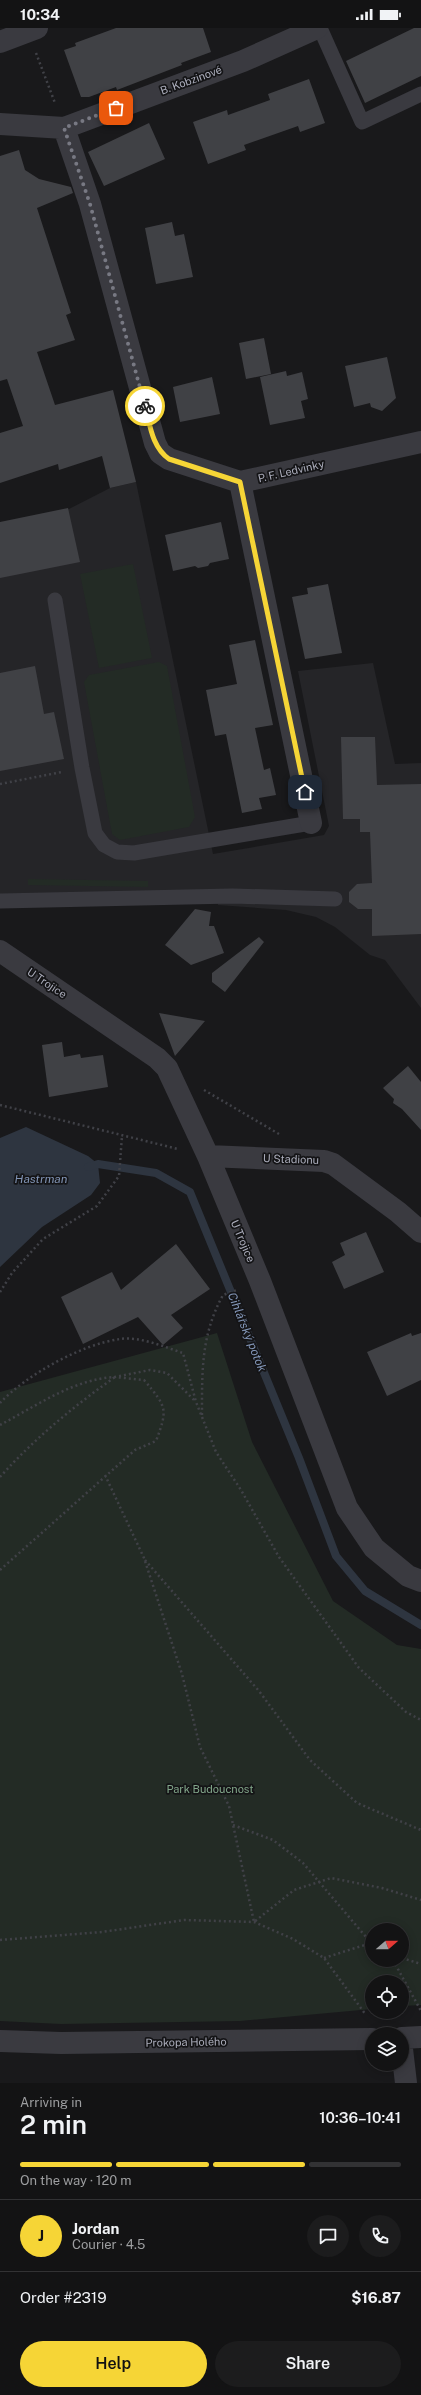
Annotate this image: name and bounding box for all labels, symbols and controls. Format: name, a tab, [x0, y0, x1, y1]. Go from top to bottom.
text: 10:34	[20, 6, 60, 23]
street label: B. Kobzinové	[159, 63, 223, 97]
pin	[99, 91, 133, 125]
icon: bag	[105, 97, 127, 119]
courier	[125, 386, 165, 426]
icon: bike	[134, 395, 156, 417]
street label: P. F. Ledvinky	[257, 458, 325, 484]
pin	[288, 775, 322, 809]
icon: home	[294, 781, 316, 803]
street label: U Trojice	[25, 965, 69, 1001]
street label: U Stadionu	[263, 1152, 319, 1166]
water label: Hastrman	[15, 1172, 68, 1186]
street label: U Trojice	[229, 1218, 257, 1264]
water label: Cihlářský potok	[225, 1290, 269, 1374]
park label: Park Budoucnost	[166, 1783, 254, 1795]
north arrow	[365, 1923, 409, 1967]
map controls	[365, 1923, 409, 2071]
button: locate	[365, 1975, 409, 2019]
button: layers	[365, 2027, 409, 2071]
street label: Prokopa Holého	[145, 2035, 227, 2049]
text: Arriving in	[20, 2095, 82, 2110]
text: 2 min	[20, 2109, 87, 2140]
text: 10:36–10:41	[319, 2109, 401, 2126]
text: On the way · 120 m	[20, 2173, 132, 2188]
button: chat	[307, 2215, 349, 2257]
button: phone	[359, 2215, 401, 2257]
text: Jordan	[72, 2220, 119, 2237]
text: J	[38, 2227, 44, 2244]
text: Courier · 4.5	[72, 2237, 145, 2252]
text: Order #2319	[20, 2289, 107, 2306]
text: $16.87	[351, 2289, 401, 2306]
button: Help	[20, 2341, 207, 2387]
button: Share	[215, 2341, 401, 2387]

